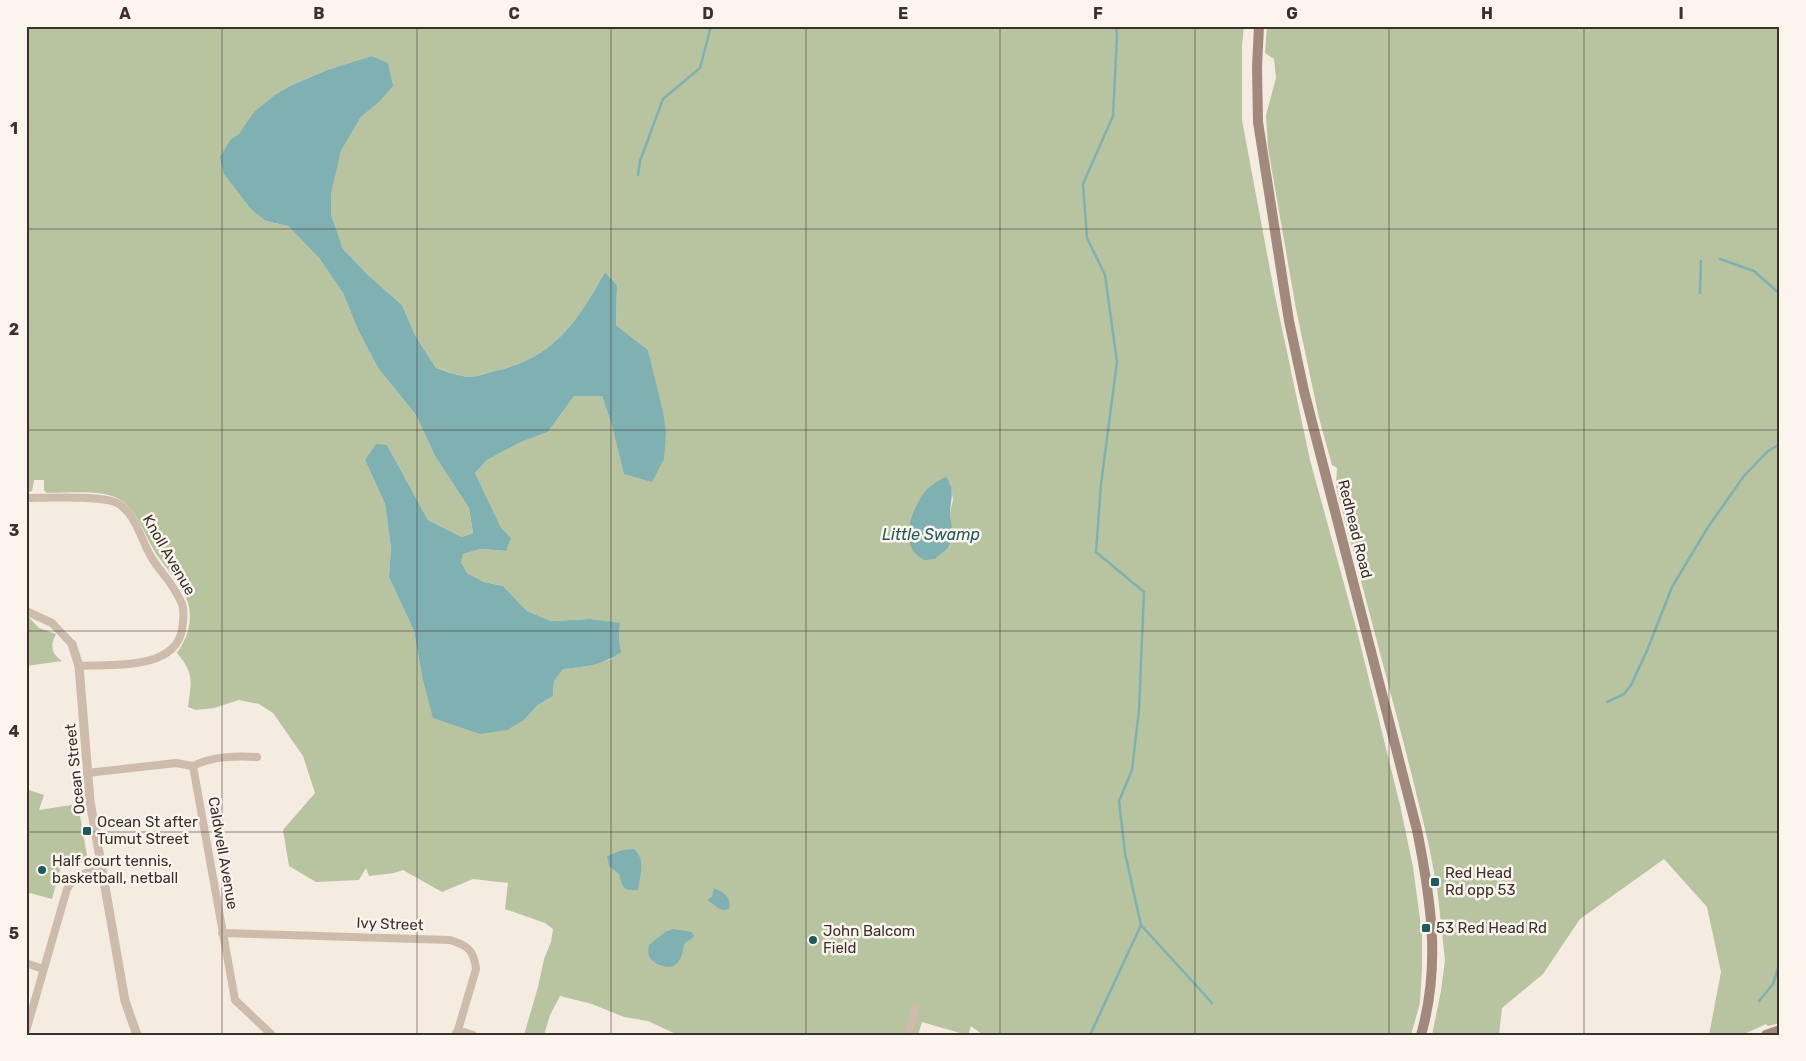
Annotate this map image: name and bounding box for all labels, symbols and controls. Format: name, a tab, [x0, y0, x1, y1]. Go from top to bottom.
text: A	[119, 4, 131, 23]
text: B	[313, 4, 325, 23]
text: C	[508, 4, 520, 23]
text: D	[702, 4, 714, 23]
text: E	[898, 4, 908, 23]
text: F	[1093, 4, 1103, 23]
text: G	[1286, 4, 1298, 23]
text: H	[1481, 4, 1493, 23]
text: I	[1678, 4, 1684, 23]
text: 1	[10, 119, 18, 138]
text: 2	[9, 320, 19, 339]
street label: Redhead Road	[1334, 478, 1376, 580]
street label: Knoll Avenue	[139, 512, 199, 598]
text: 3	[9, 521, 19, 540]
water label: Little Swamp	[882, 525, 980, 544]
text: 4	[9, 722, 20, 741]
street label: Ocean Street	[61, 723, 89, 815]
street label: Caldwell Avenue	[204, 795, 242, 911]
place label: Ocean St after Tumut Street	[97, 813, 198, 848]
marker: Ocean St after Tumut Street	[81, 825, 93, 837]
place label: Half court tennis, basketball, netball	[52, 852, 178, 887]
marker: Half court tennis, basketball, netball	[36, 864, 48, 876]
place label: Red Head Rd opp 53	[1445, 864, 1515, 899]
marker: Red Head Rd opp 53	[1429, 876, 1441, 888]
street label: Ivy Street	[356, 914, 424, 934]
place label: 53 Red Head Rd	[1436, 919, 1547, 937]
place label: John Balcom Field	[823, 922, 915, 957]
marker: 53 Red Head Rd	[1420, 922, 1432, 934]
text: 5	[9, 924, 19, 943]
marker: John Balcom Field	[807, 934, 819, 946]

